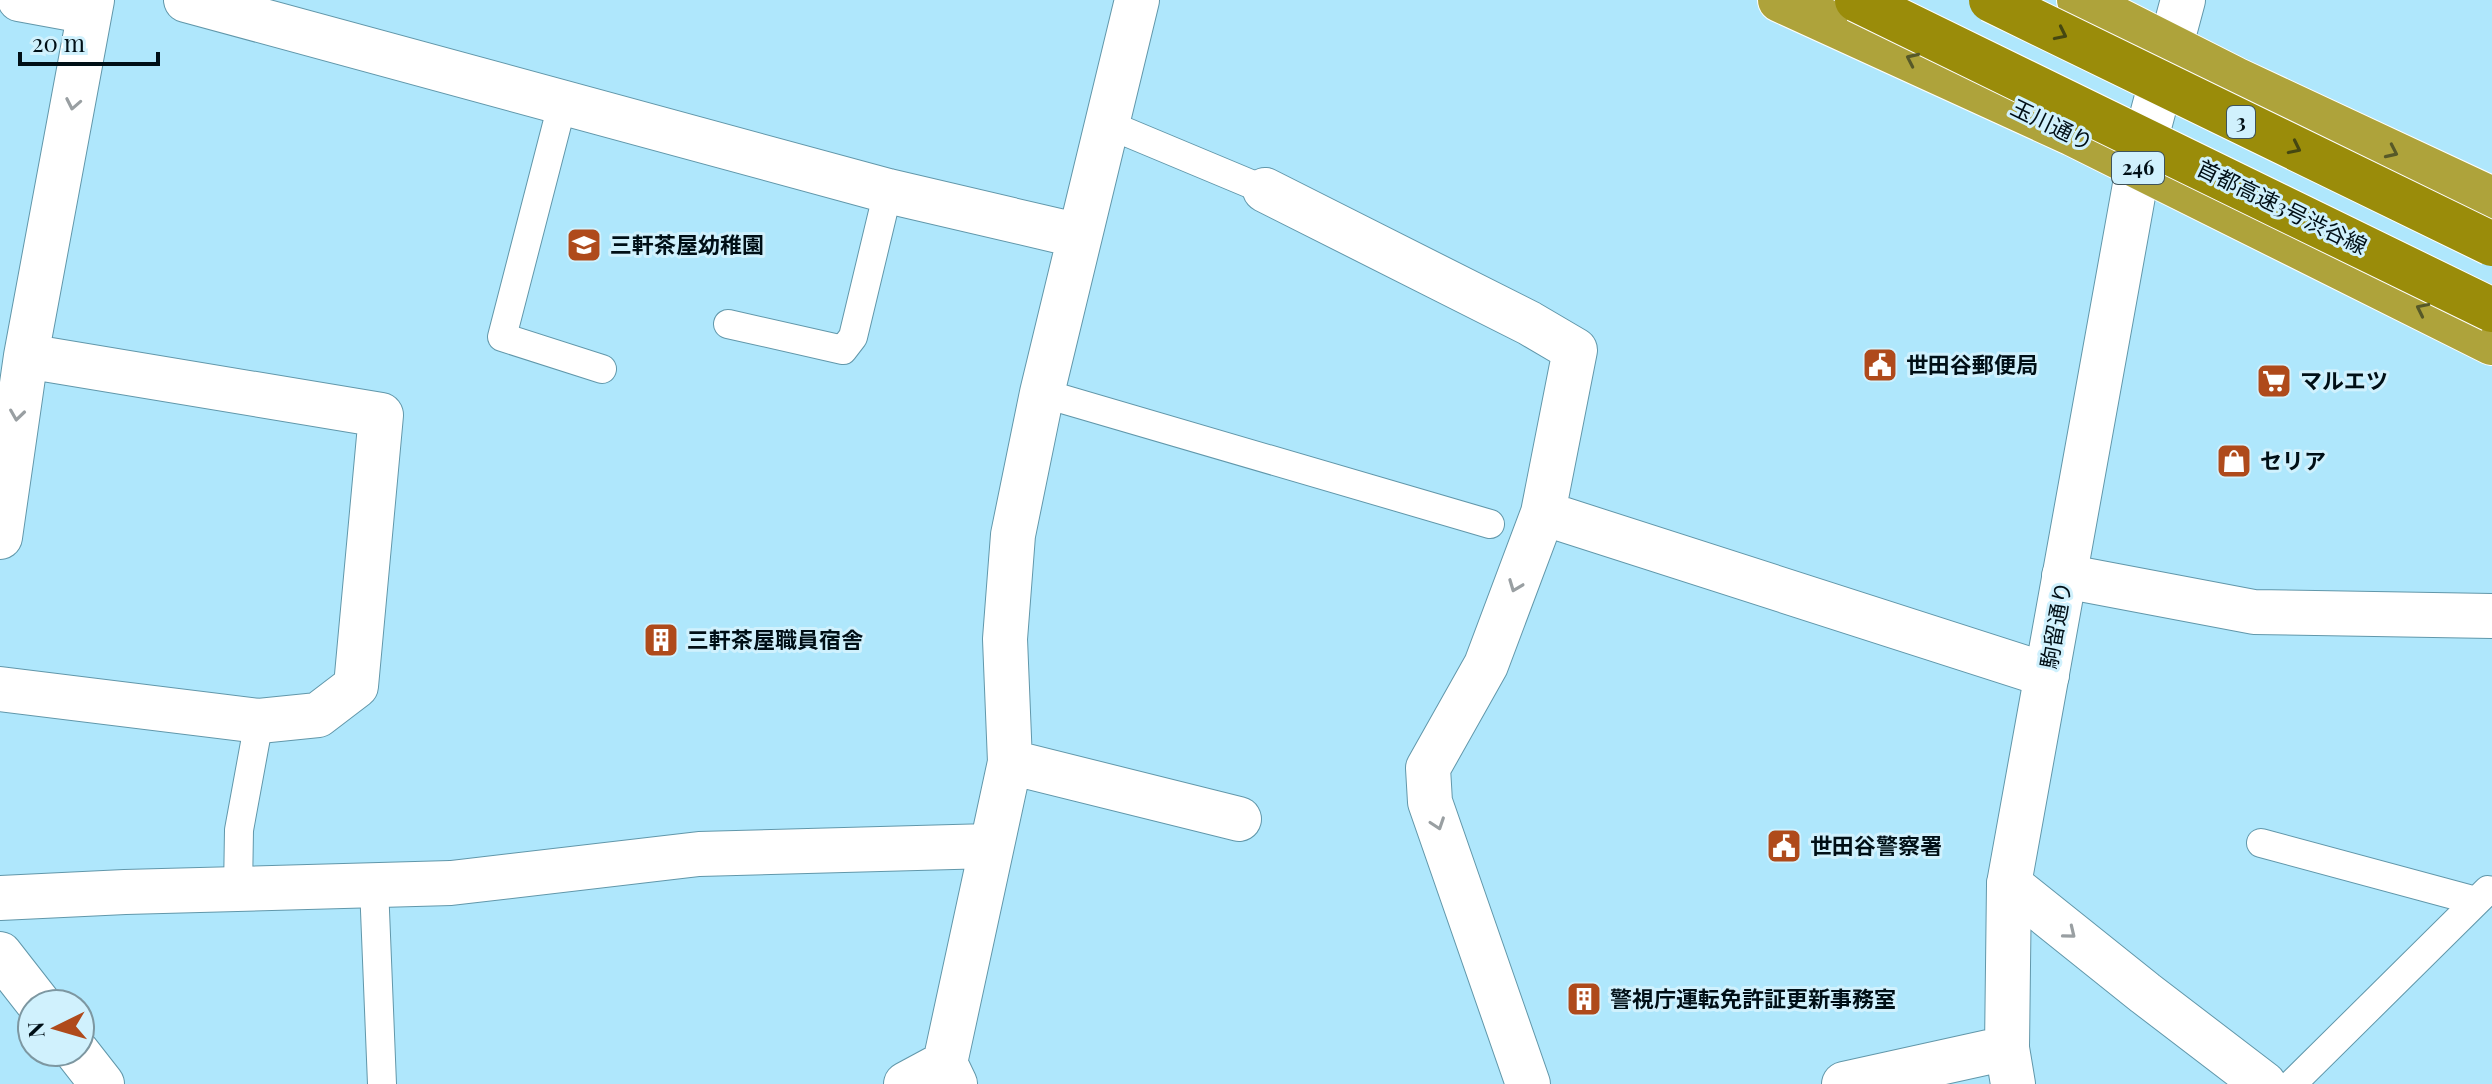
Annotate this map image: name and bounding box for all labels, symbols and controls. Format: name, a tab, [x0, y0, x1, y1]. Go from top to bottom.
scale bar	[20, 16, 158, 66]
one-way arrow	[2052, 24, 2067, 40]
text: 20 m	[32, 26, 85, 58]
one-way arrow	[1906, 53, 1921, 69]
street label: 玉川通り	[2006, 91, 2099, 157]
one-way arrow	[65, 97, 82, 111]
road number: 3	[2227, 106, 2255, 138]
one-way arrow	[2286, 138, 2301, 154]
one-way arrow	[2384, 143, 2398, 159]
road number: 246	[2112, 152, 2164, 184]
street label: 首都高速3号渋谷線	[2192, 152, 2373, 260]
school or university icon: 三軒茶屋幼稚園	[565, 226, 603, 264]
place label: 三軒茶屋幼稚園	[610, 229, 764, 259]
one-way arrow	[2416, 303, 2431, 319]
public building icon: 世田谷郵便局	[1861, 346, 1899, 384]
place label: 世田谷郵便局	[1906, 349, 2038, 379]
supermarket icon: マルエツ	[2255, 362, 2293, 400]
place label: マルエツ	[2300, 365, 2388, 395]
one-way arrow	[9, 408, 26, 422]
shop icon: セリア	[2215, 442, 2253, 480]
place label: セリア	[2260, 445, 2326, 475]
one-way arrow	[1508, 578, 1525, 592]
street label: 駒留通り	[2033, 579, 2077, 671]
building icon: 三軒茶屋職員宿舎	[642, 621, 680, 659]
place label: 三軒茶屋職員宿舎	[687, 624, 863, 654]
one-way arrow	[1428, 817, 1444, 831]
public building icon: 世田谷警察署	[1765, 827, 1803, 865]
place label: 世田谷警察署	[1810, 830, 1942, 860]
one-way arrow	[2061, 923, 2075, 938]
building icon: 警視庁運転免許証更新事務室	[1565, 980, 1603, 1018]
place label: 警視庁運転免許証更新事務室	[1610, 983, 1896, 1013]
north arrow	[16, 988, 96, 1068]
text: N	[19, 1020, 51, 1039]

